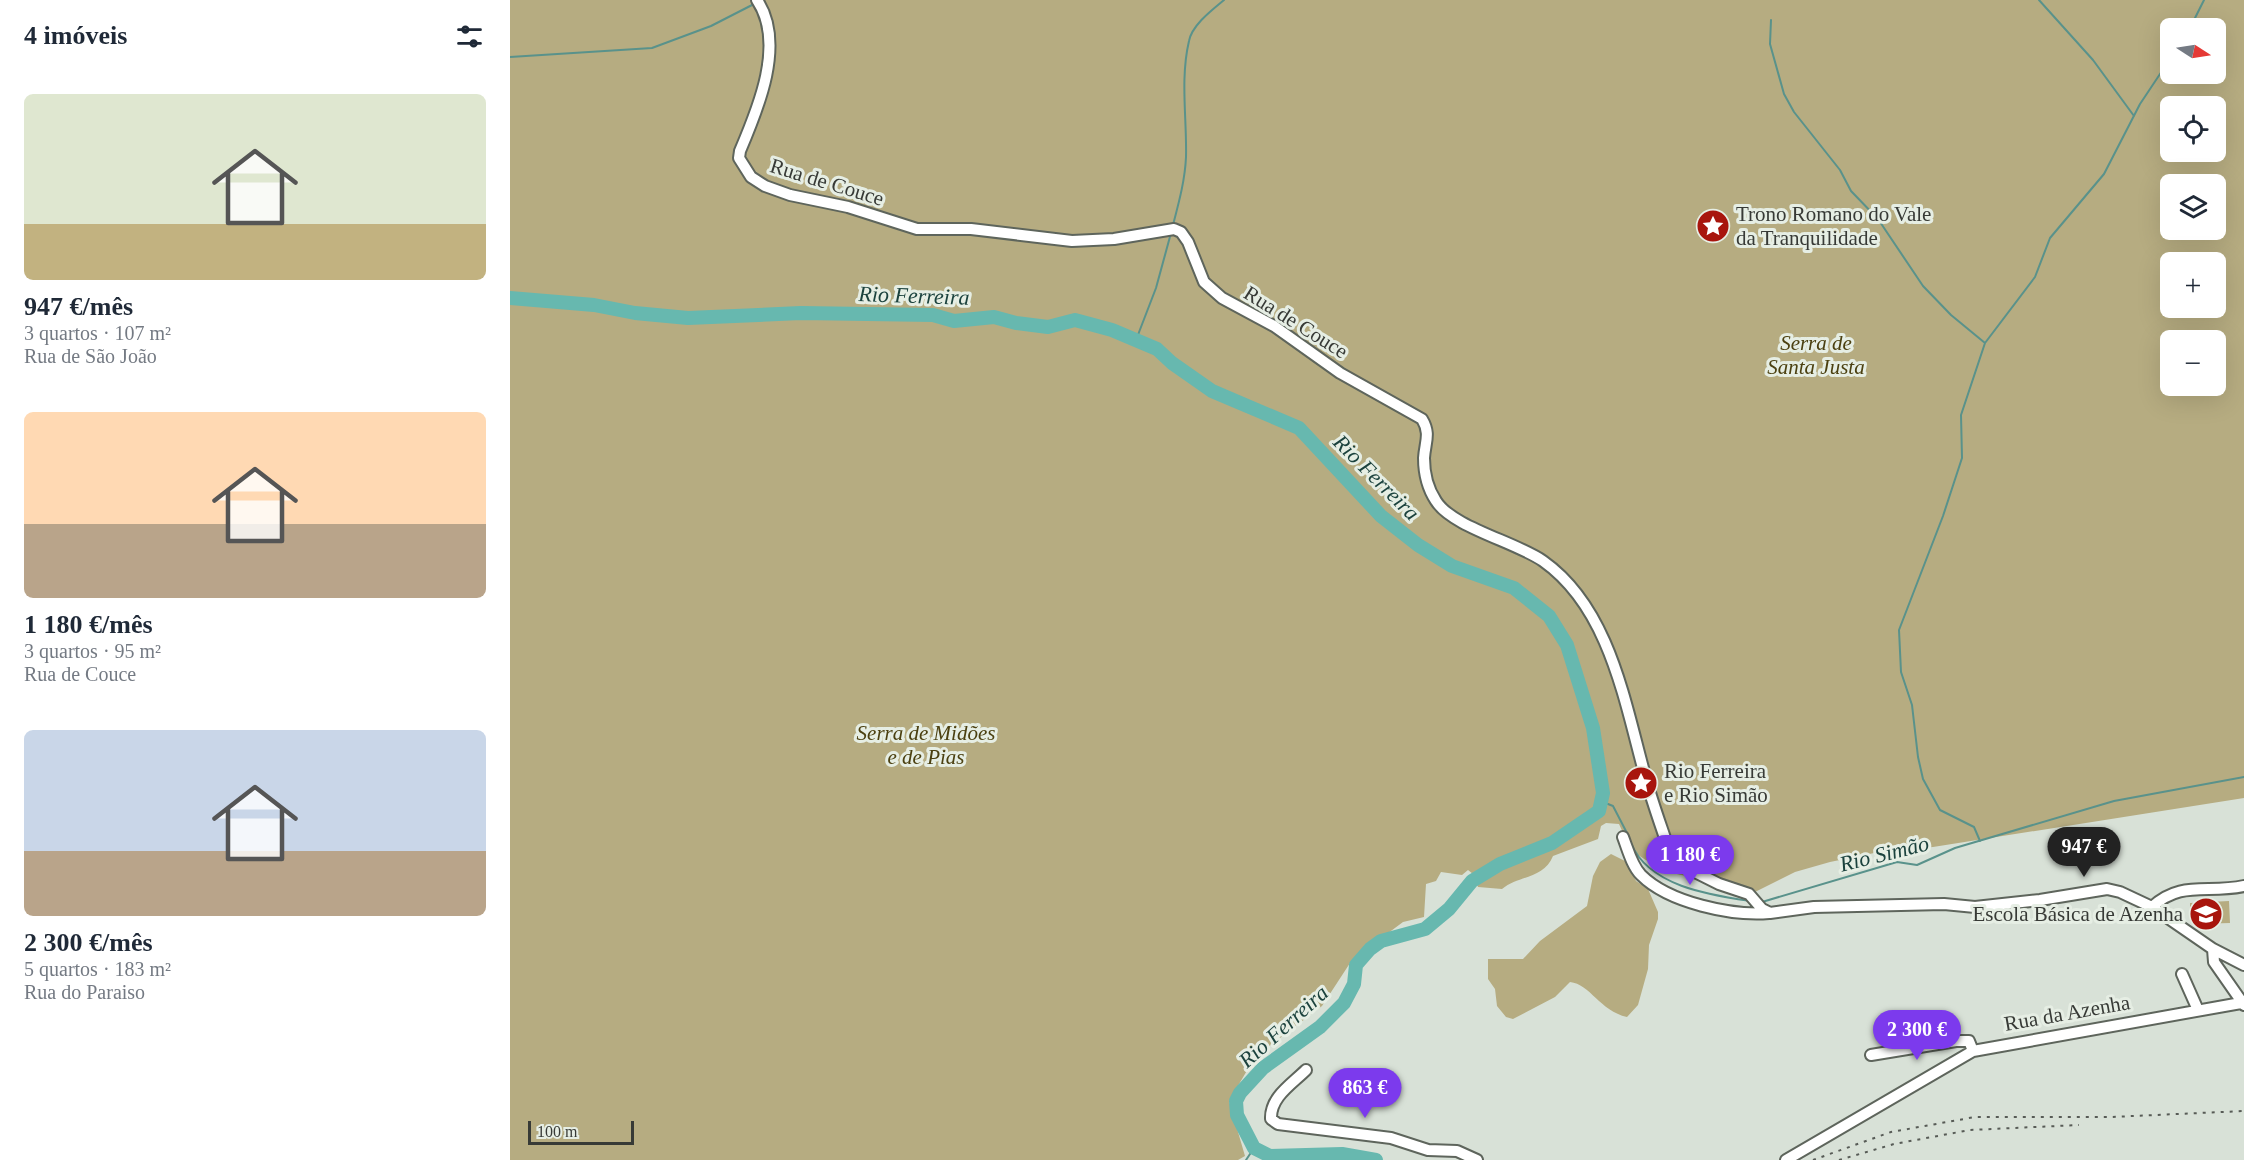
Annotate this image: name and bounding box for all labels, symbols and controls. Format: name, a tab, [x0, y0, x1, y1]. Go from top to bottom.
north arrow	[2160, 18, 2226, 84]
map controls	[2160, 18, 2226, 396]
icon: filters	[453, 20, 486, 53]
text: 4 imóveis	[24, 21, 127, 50]
button: locate	[2160, 96, 2226, 162]
icon: home	[201, 133, 309, 241]
street label: Rua de Couce	[767, 153, 887, 211]
button: layers	[2160, 174, 2226, 240]
place label: Trono Romano do Vale da Tranquilidade	[1736, 202, 1931, 250]
place icon: Trono Romano do Vale da Tranquilidade	[1695, 208, 1731, 244]
button: +	[2160, 252, 2226, 318]
water label: Rio Ferreira	[857, 281, 970, 310]
street label: Rua de Couce	[1240, 281, 1352, 363]
text: 947 €/mês	[24, 292, 133, 321]
text: 3 quartos · 107 m²	[24, 322, 171, 344]
button: −	[2160, 330, 2226, 396]
park label: Serra de Santa Justa	[1767, 331, 1865, 379]
text: Rua de São João	[24, 345, 157, 367]
water label: Rio Ferreira	[1328, 429, 1425, 525]
icon: home	[201, 451, 309, 559]
text: 1 180 €/mês	[24, 610, 153, 639]
text: 3 quartos · 95 m²	[24, 640, 161, 662]
text: Rua de Couce	[24, 663, 136, 685]
park label: Serra de Midões e de Pias	[857, 721, 995, 769]
place label: Rio Ferreira e Rio Simão	[1664, 759, 1768, 807]
place icon: Rio Ferreira e Rio Simão	[1623, 765, 1659, 801]
icon: home	[201, 769, 309, 877]
pin: 947 €	[2042, 827, 2126, 878]
water label: Rio Simão	[1836, 830, 1931, 877]
pin: 1 180 €	[1635, 835, 1745, 886]
text: 947 €	[2062, 835, 2107, 857]
text: 1 180 €	[1660, 843, 1720, 865]
school or university icon: Escola Básica de Azenha	[2188, 896, 2224, 932]
place label: Escola Básica de Azenha	[1973, 902, 2184, 926]
text: 2 300 €/mês	[24, 928, 153, 957]
text: 5 quartos · 183 m²	[24, 958, 171, 980]
water label: Rio Ferreira	[1233, 980, 1333, 1073]
text: Rua do Paraiso	[24, 981, 145, 1003]
street label: Rua da Azenha	[2002, 990, 2132, 1036]
pin: 2 300 €	[1862, 1010, 1972, 1061]
text: 2 300 €	[1887, 1018, 1947, 1040]
pin: 863 €	[1323, 1068, 1407, 1119]
text: 863 €	[1343, 1076, 1388, 1098]
scale bar	[528, 1118, 634, 1146]
text: 100 m	[537, 1123, 577, 1140]

